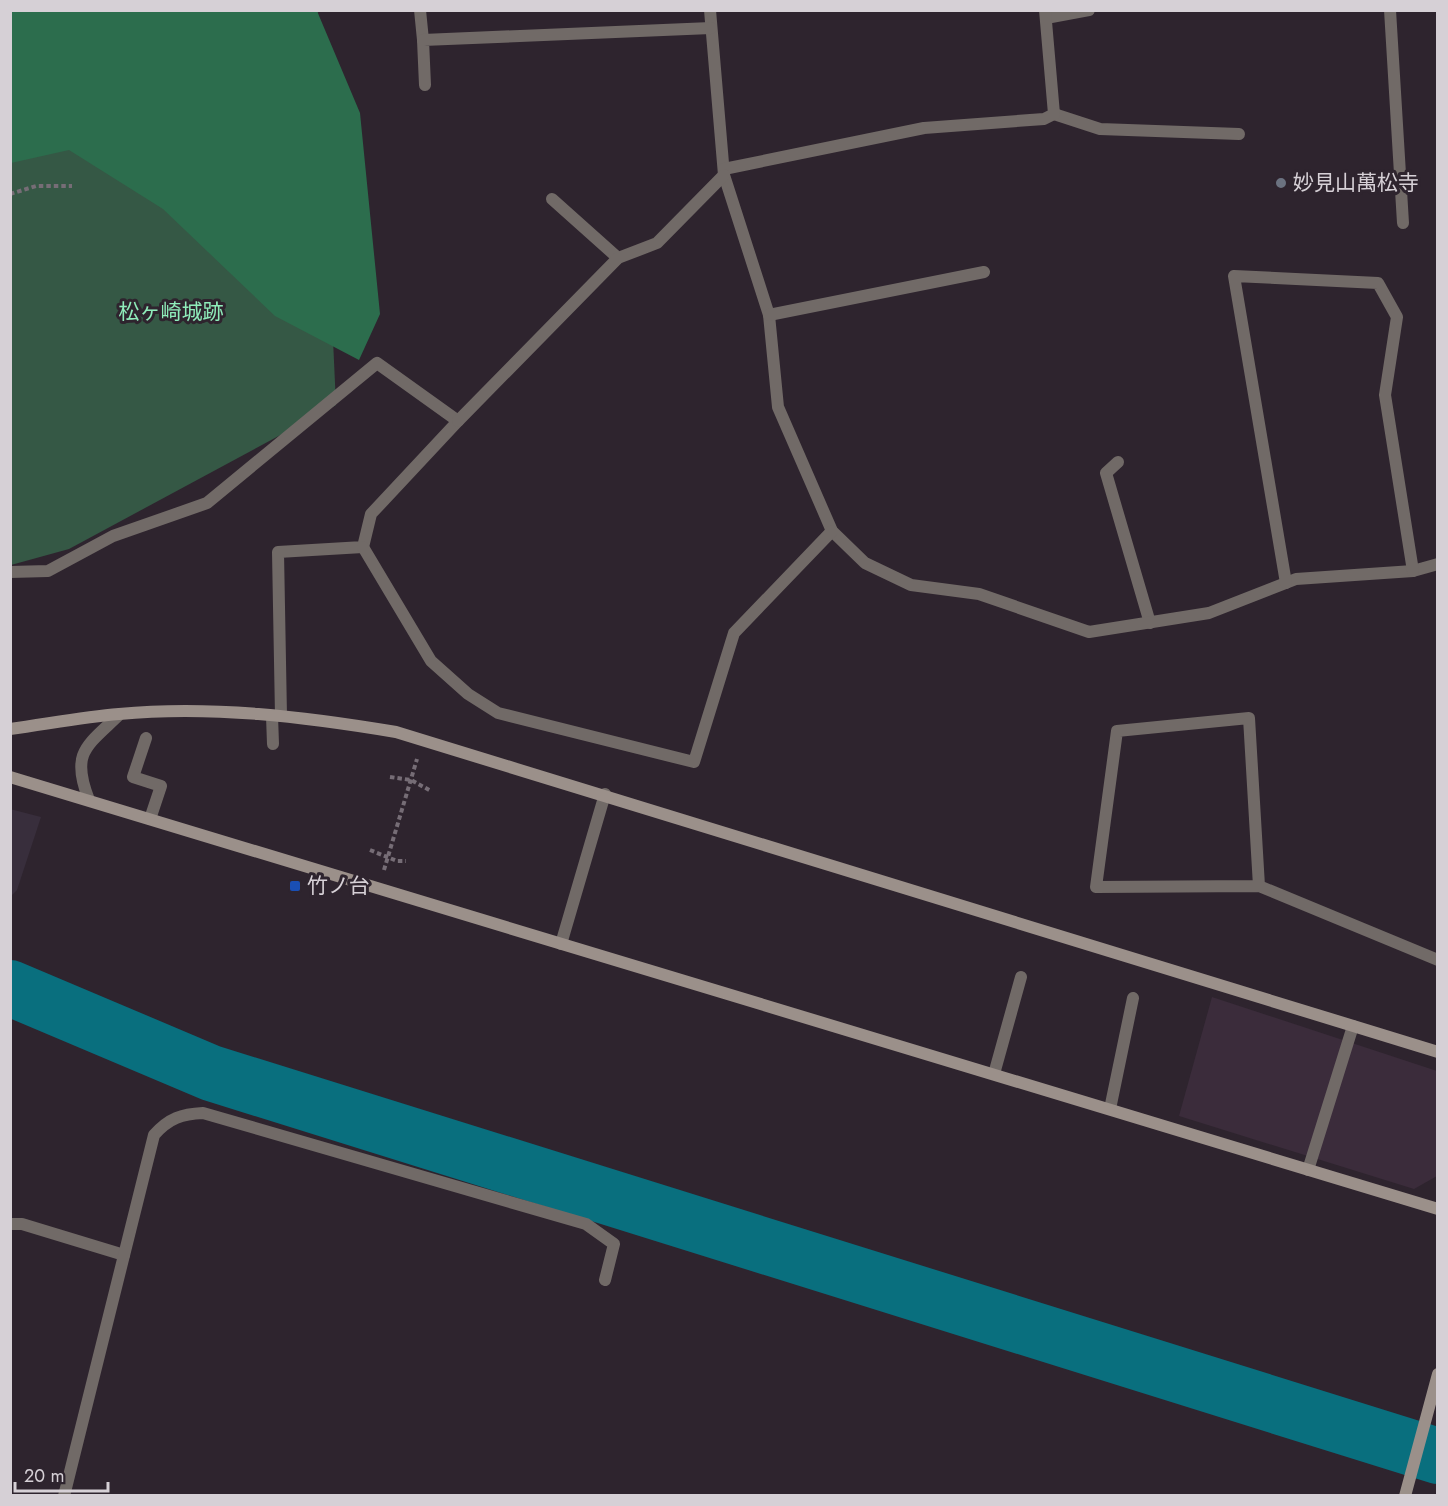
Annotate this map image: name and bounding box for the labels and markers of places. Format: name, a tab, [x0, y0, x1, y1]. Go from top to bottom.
place label: 妙見山萬松寺	[1293, 168, 1419, 198]
marker: 妙見山萬松寺	[1274, 176, 1288, 190]
place label: 竹ノ台	[307, 871, 370, 901]
marker: 竹ノ台	[288, 879, 302, 893]

